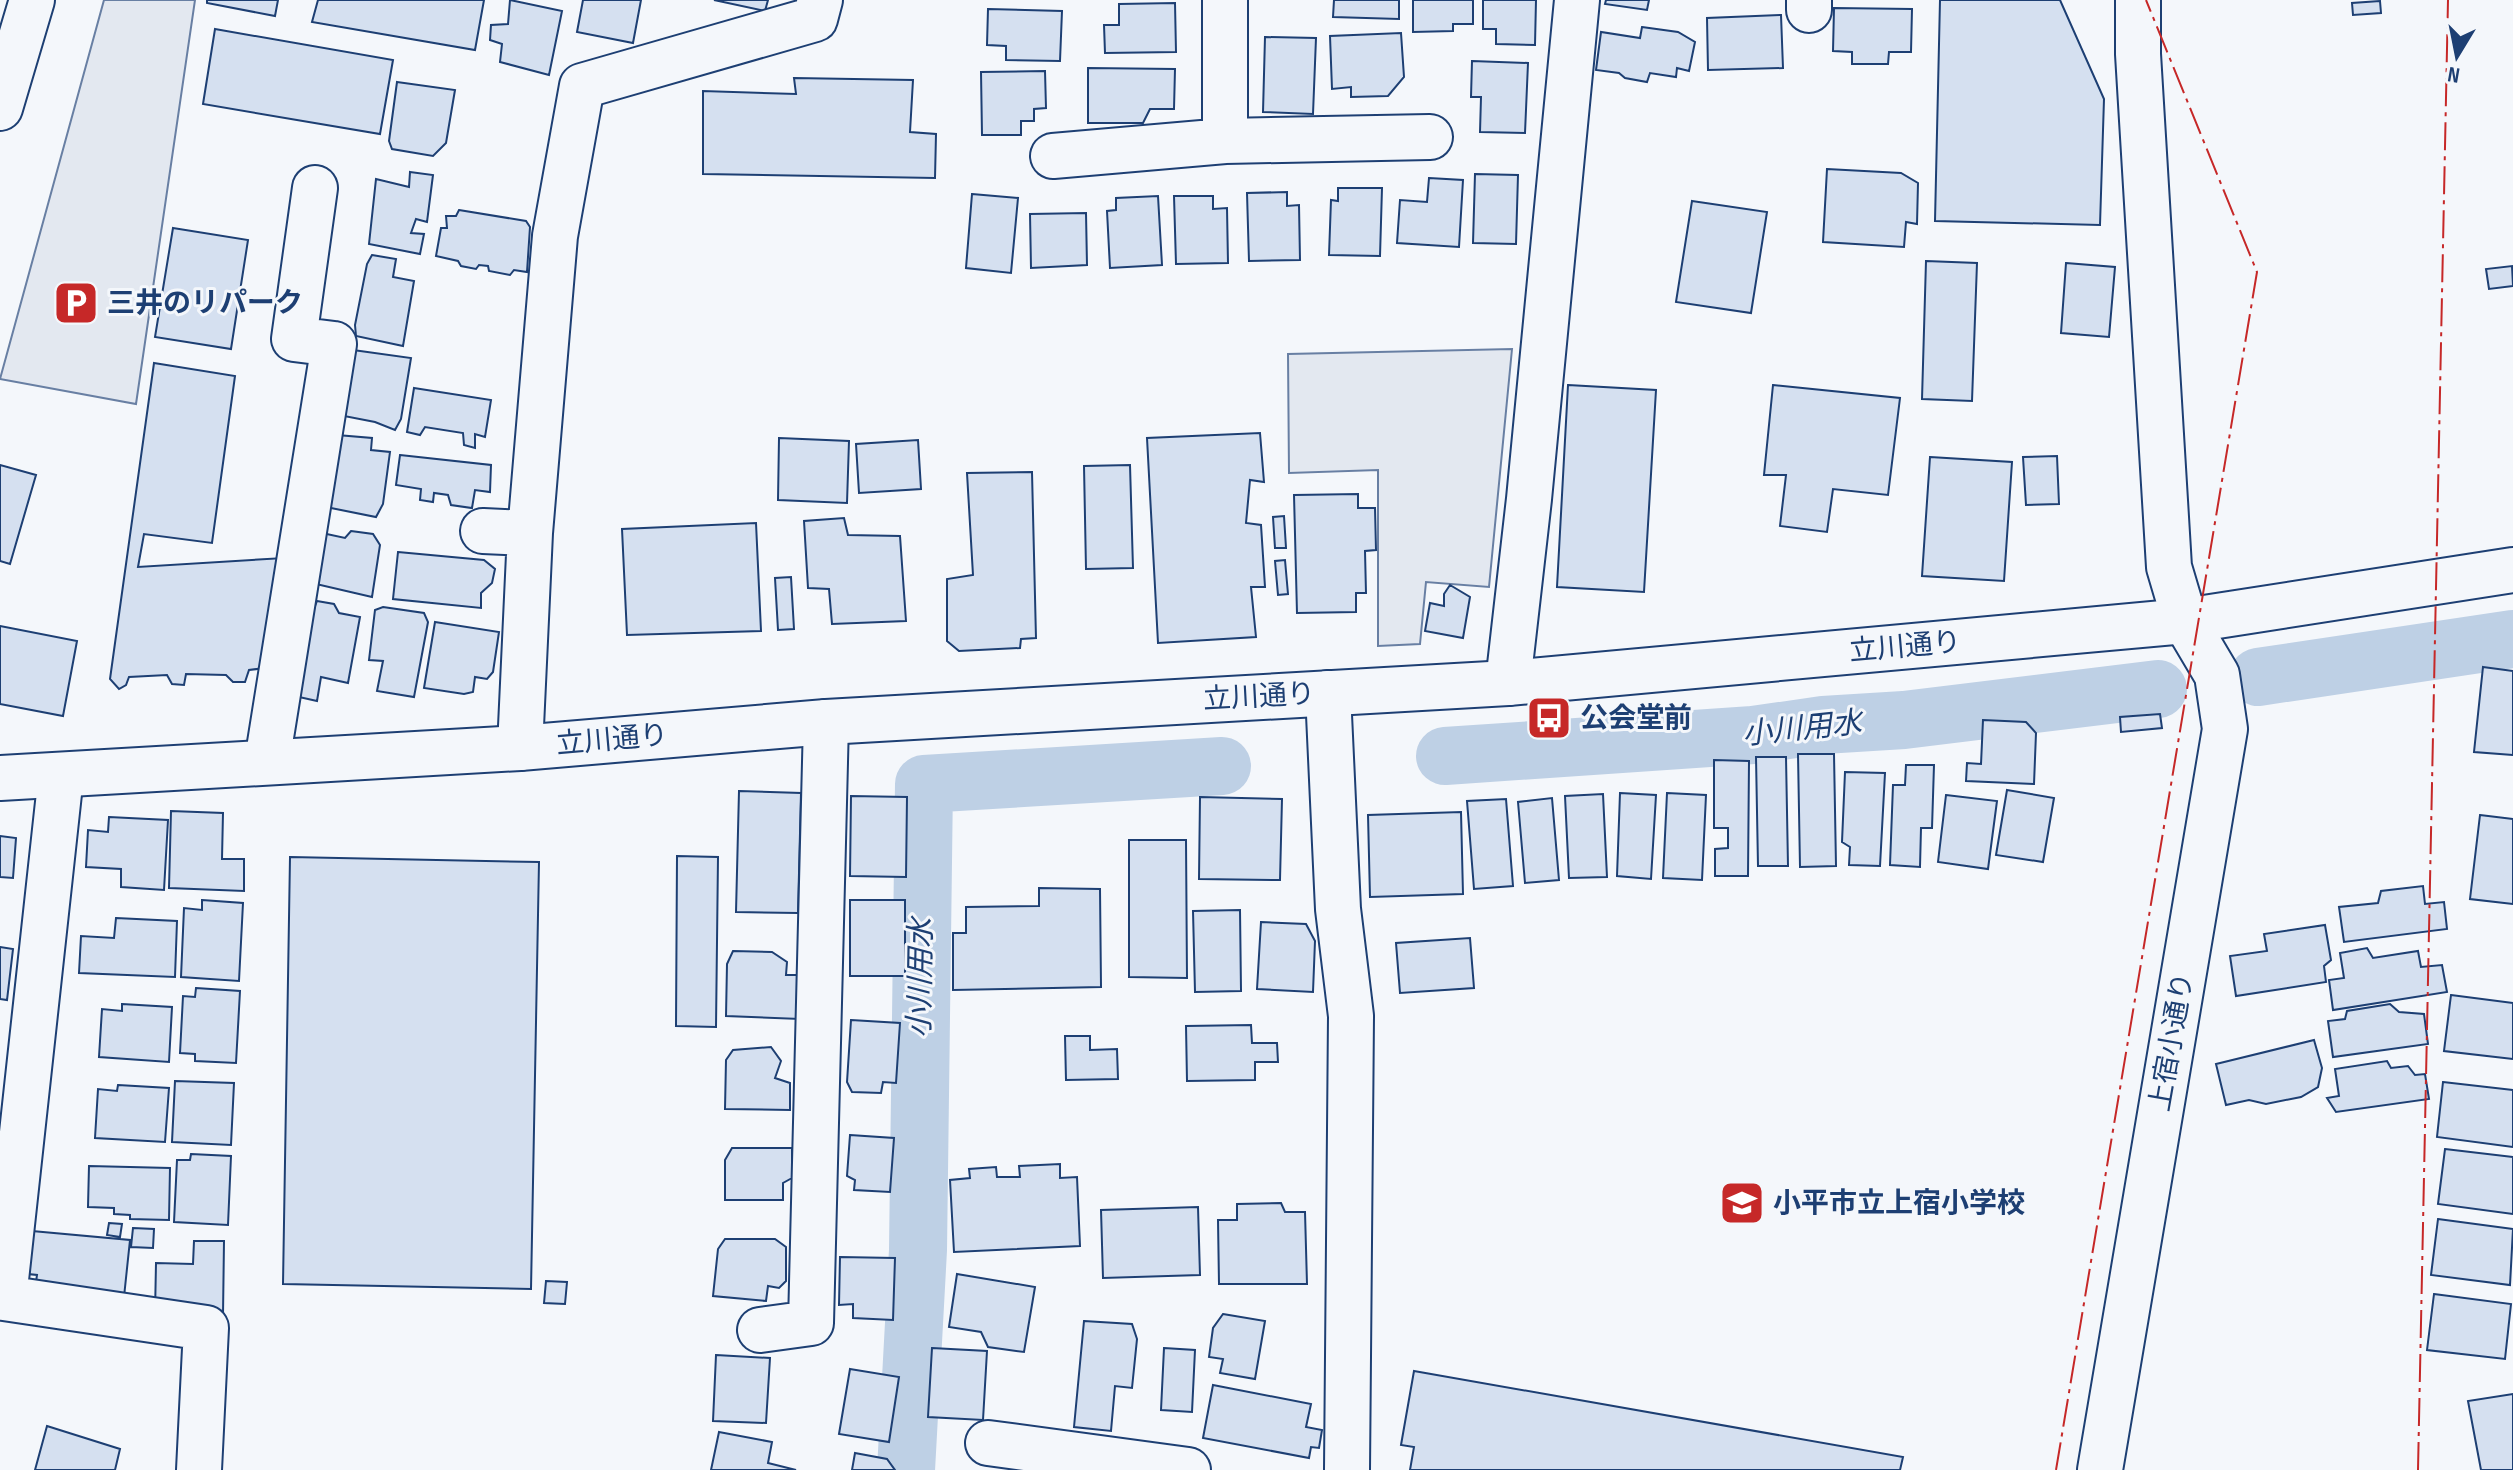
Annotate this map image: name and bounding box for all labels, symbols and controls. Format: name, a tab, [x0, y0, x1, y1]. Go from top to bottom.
north arrow	[2417, 16, 2497, 96]
text: N	[2446, 60, 2462, 89]
parking icon: 三井のリパーク	[52, 279, 100, 327]
place label: 三井のリパーク	[107, 287, 303, 320]
street label: 立川通り	[1848, 626, 1962, 668]
street label: 立川通り	[1202, 678, 1316, 716]
bus stop icon: 公会堂前	[1525, 694, 1573, 742]
place label: 公会堂前	[1580, 702, 1692, 735]
water label: 小川用水	[1740, 705, 1867, 753]
street label: 立川通り	[555, 719, 669, 761]
water label: 小川用水	[902, 915, 940, 1038]
street label: 上宿小通り	[2144, 970, 2200, 1114]
school or university icon: 小平市立上宿小学校	[1718, 1179, 1766, 1227]
place label: 小平市立上宿小学校	[1773, 1187, 2025, 1220]

